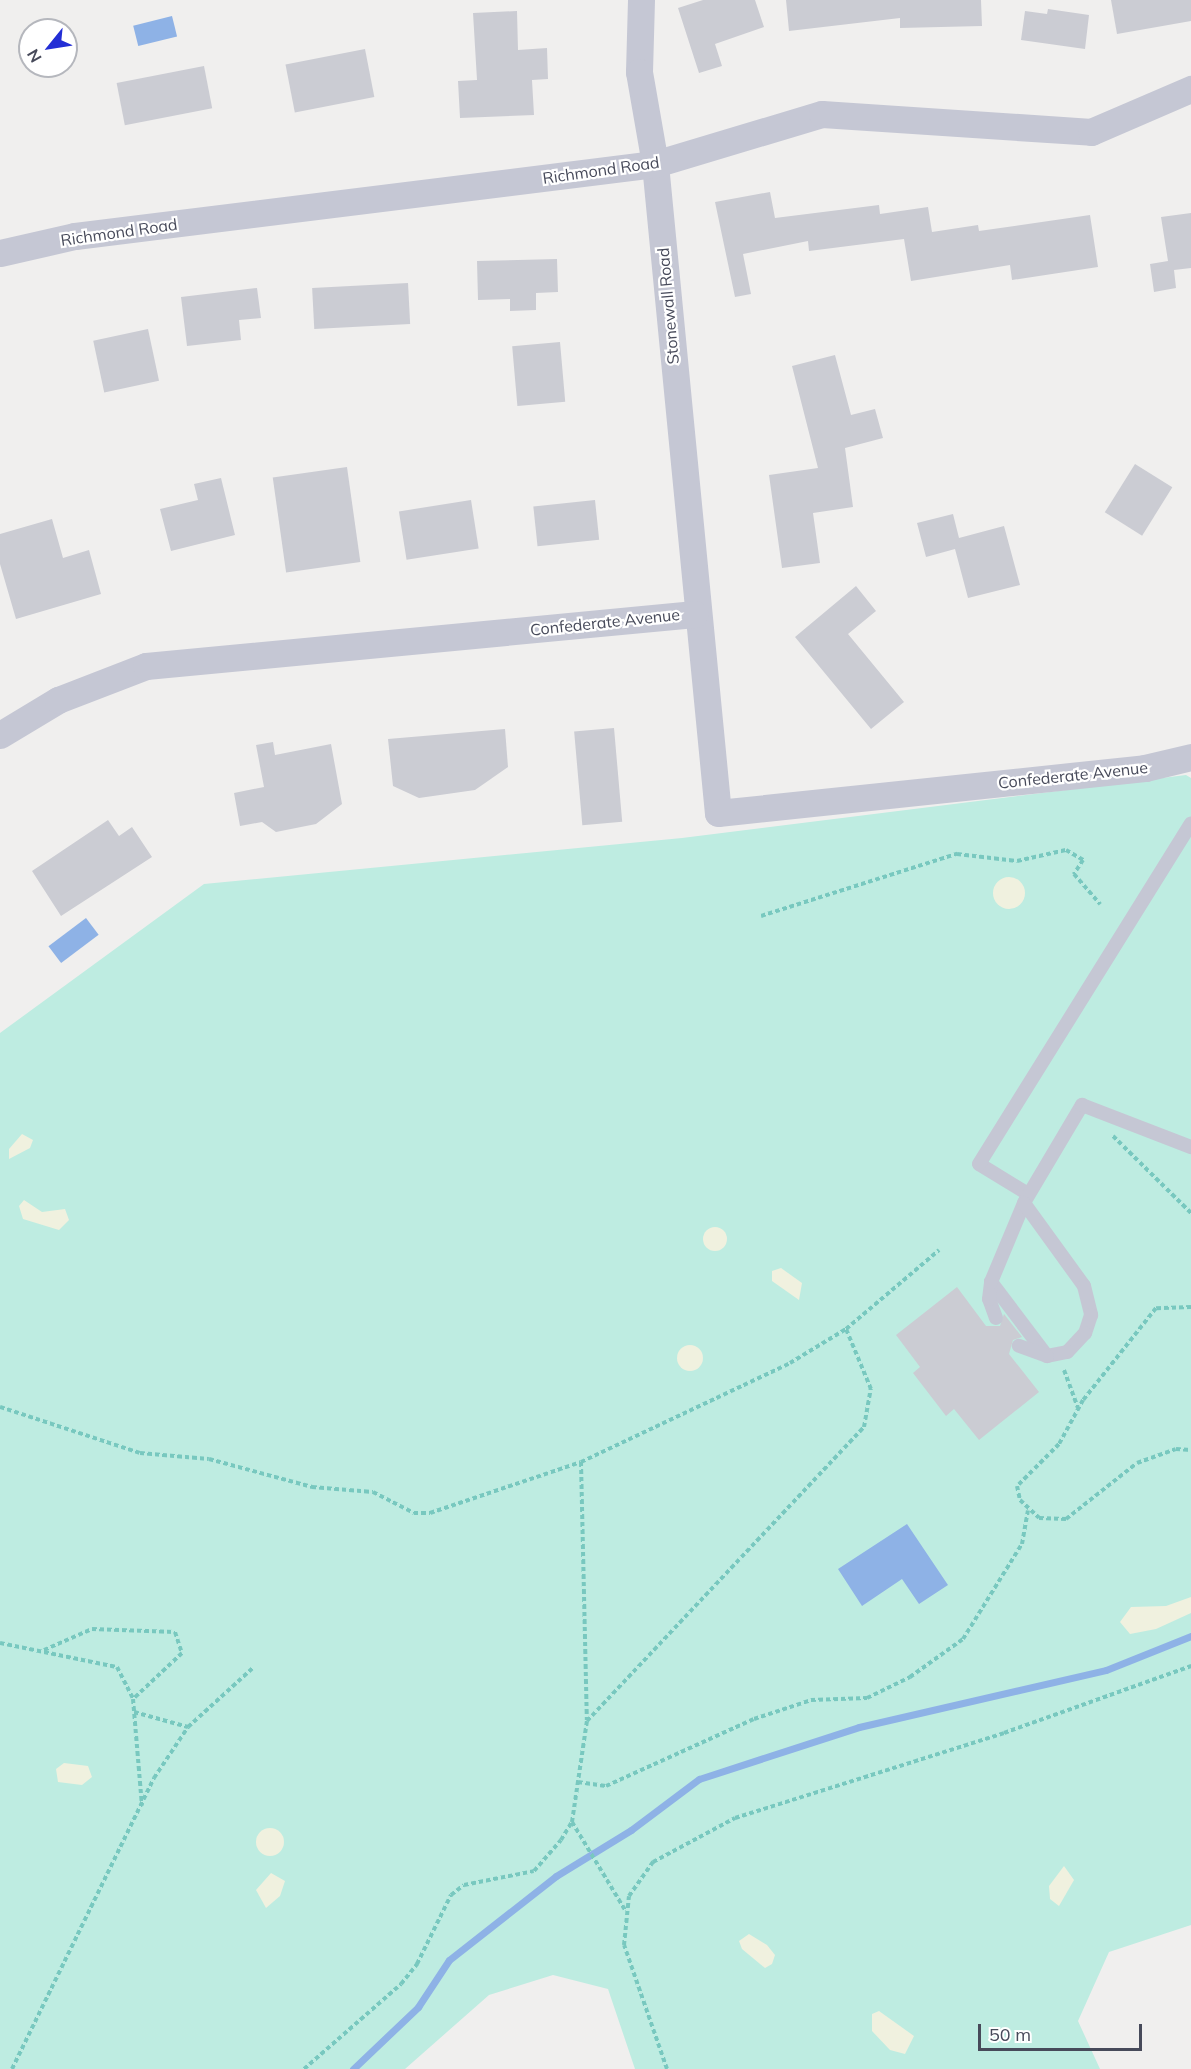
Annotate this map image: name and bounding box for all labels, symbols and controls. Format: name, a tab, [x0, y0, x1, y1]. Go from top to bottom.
north arrow	[18, 18, 78, 78]
text: N	[22, 46, 46, 66]
street label: Richmond Road	[541, 152, 661, 188]
street label: Richmond Road	[59, 214, 179, 250]
street label: Stonewall Road	[653, 247, 683, 365]
street label: Confederate Avenue	[529, 605, 681, 639]
street label: Confederate Avenue	[997, 758, 1149, 792]
scale bar	[981, 2012, 1144, 2050]
text: 50 m	[989, 2023, 1031, 2046]

